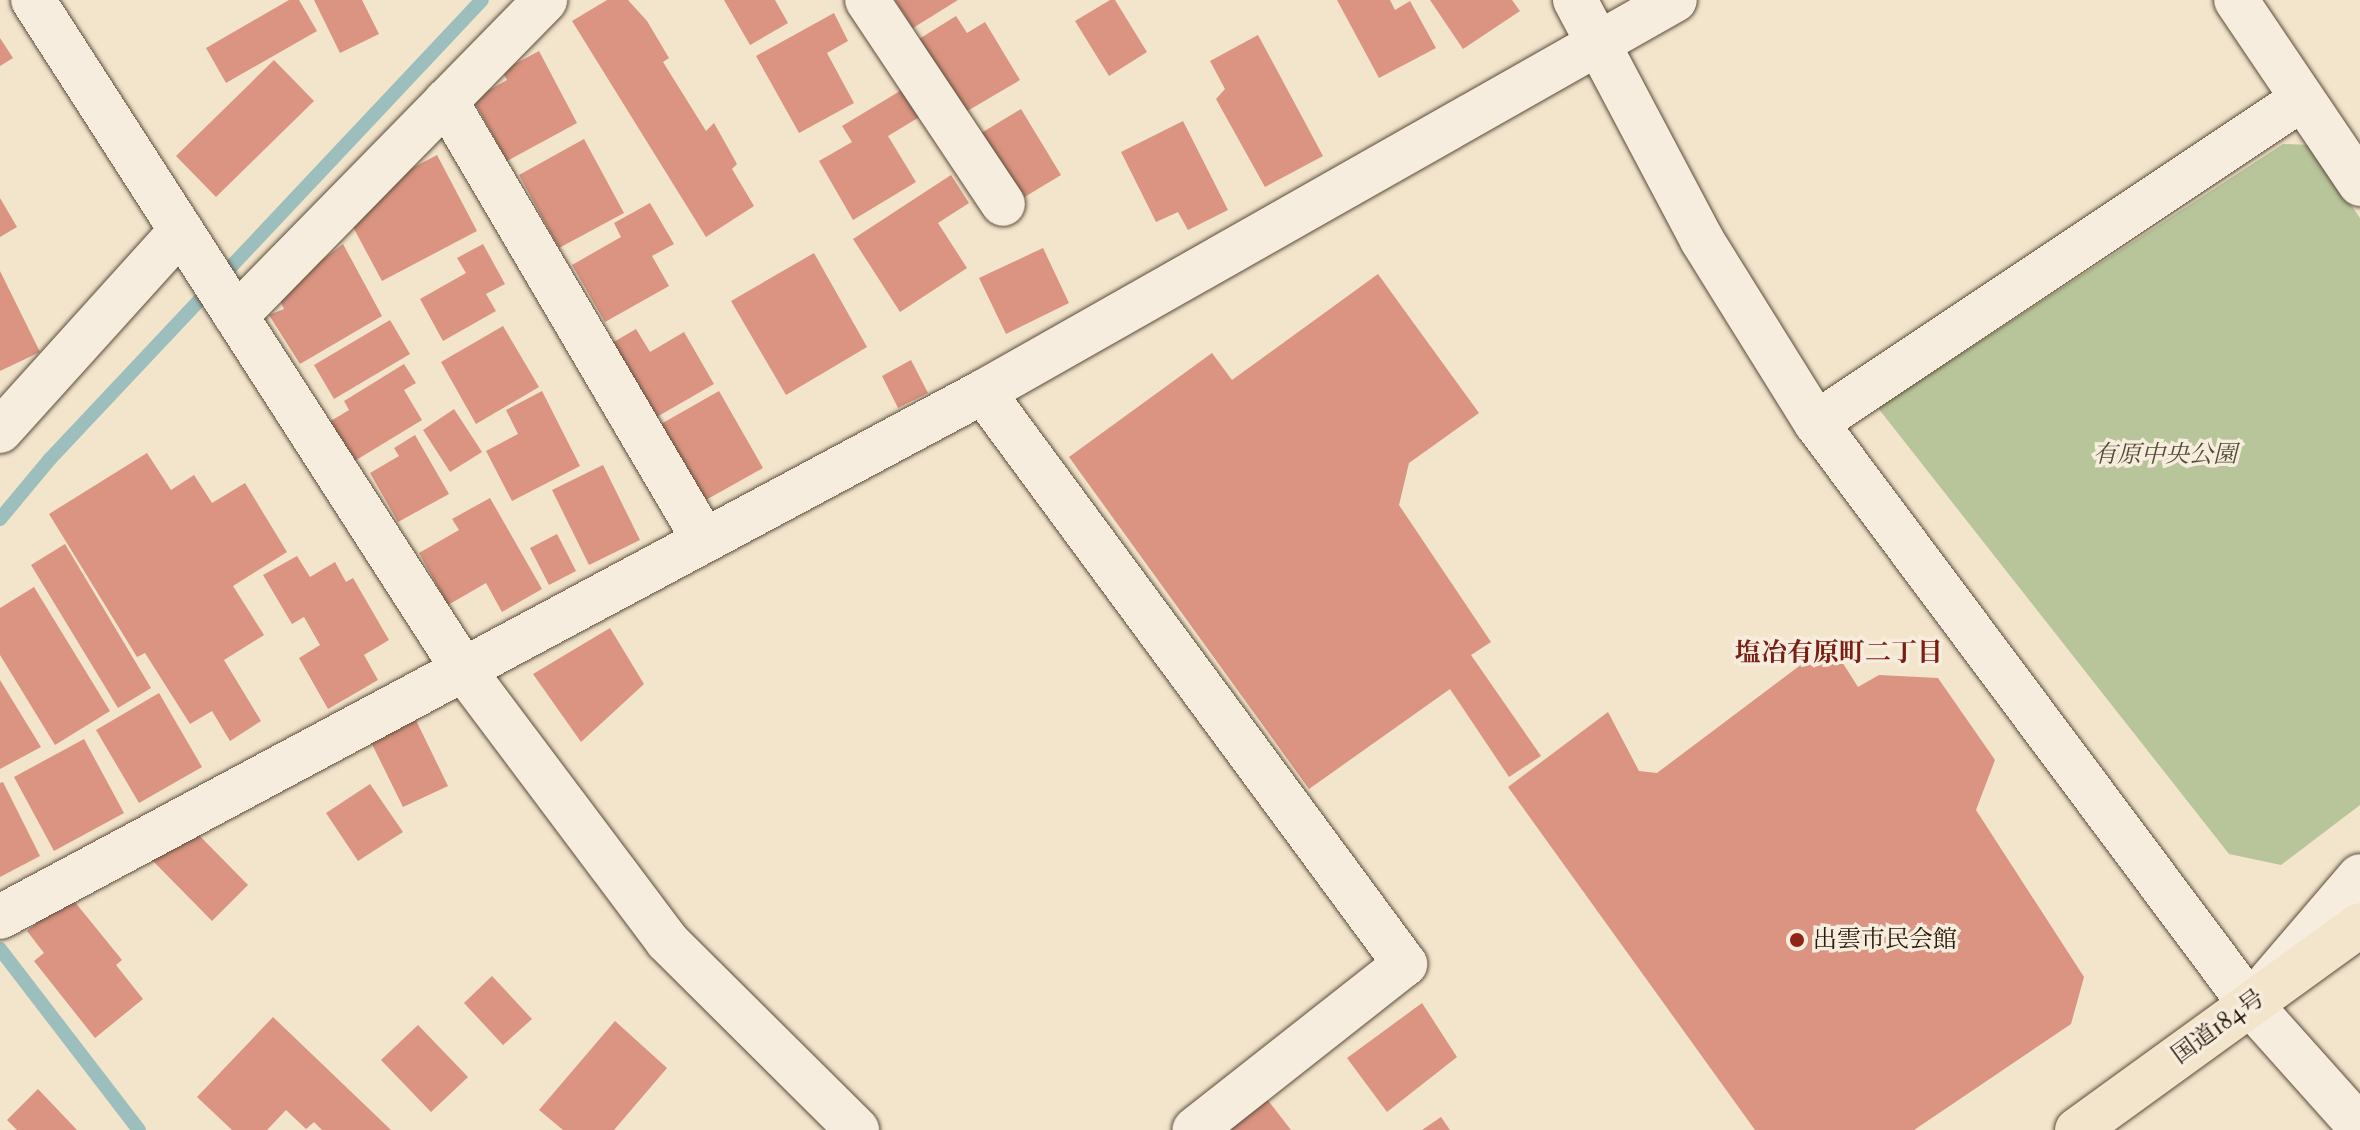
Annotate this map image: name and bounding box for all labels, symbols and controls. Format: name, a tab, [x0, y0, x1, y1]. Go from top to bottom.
park label: 有原中央公園	[2093, 441, 2237, 469]
district label: 塩冶有原町二丁目	[1735, 637, 1943, 669]
place label: 出雲市民会館	[1813, 926, 1957, 954]
marker: 出雲市民会館	[1788, 931, 1806, 949]
street label: 国道184号	[2166, 984, 2270, 1070]

